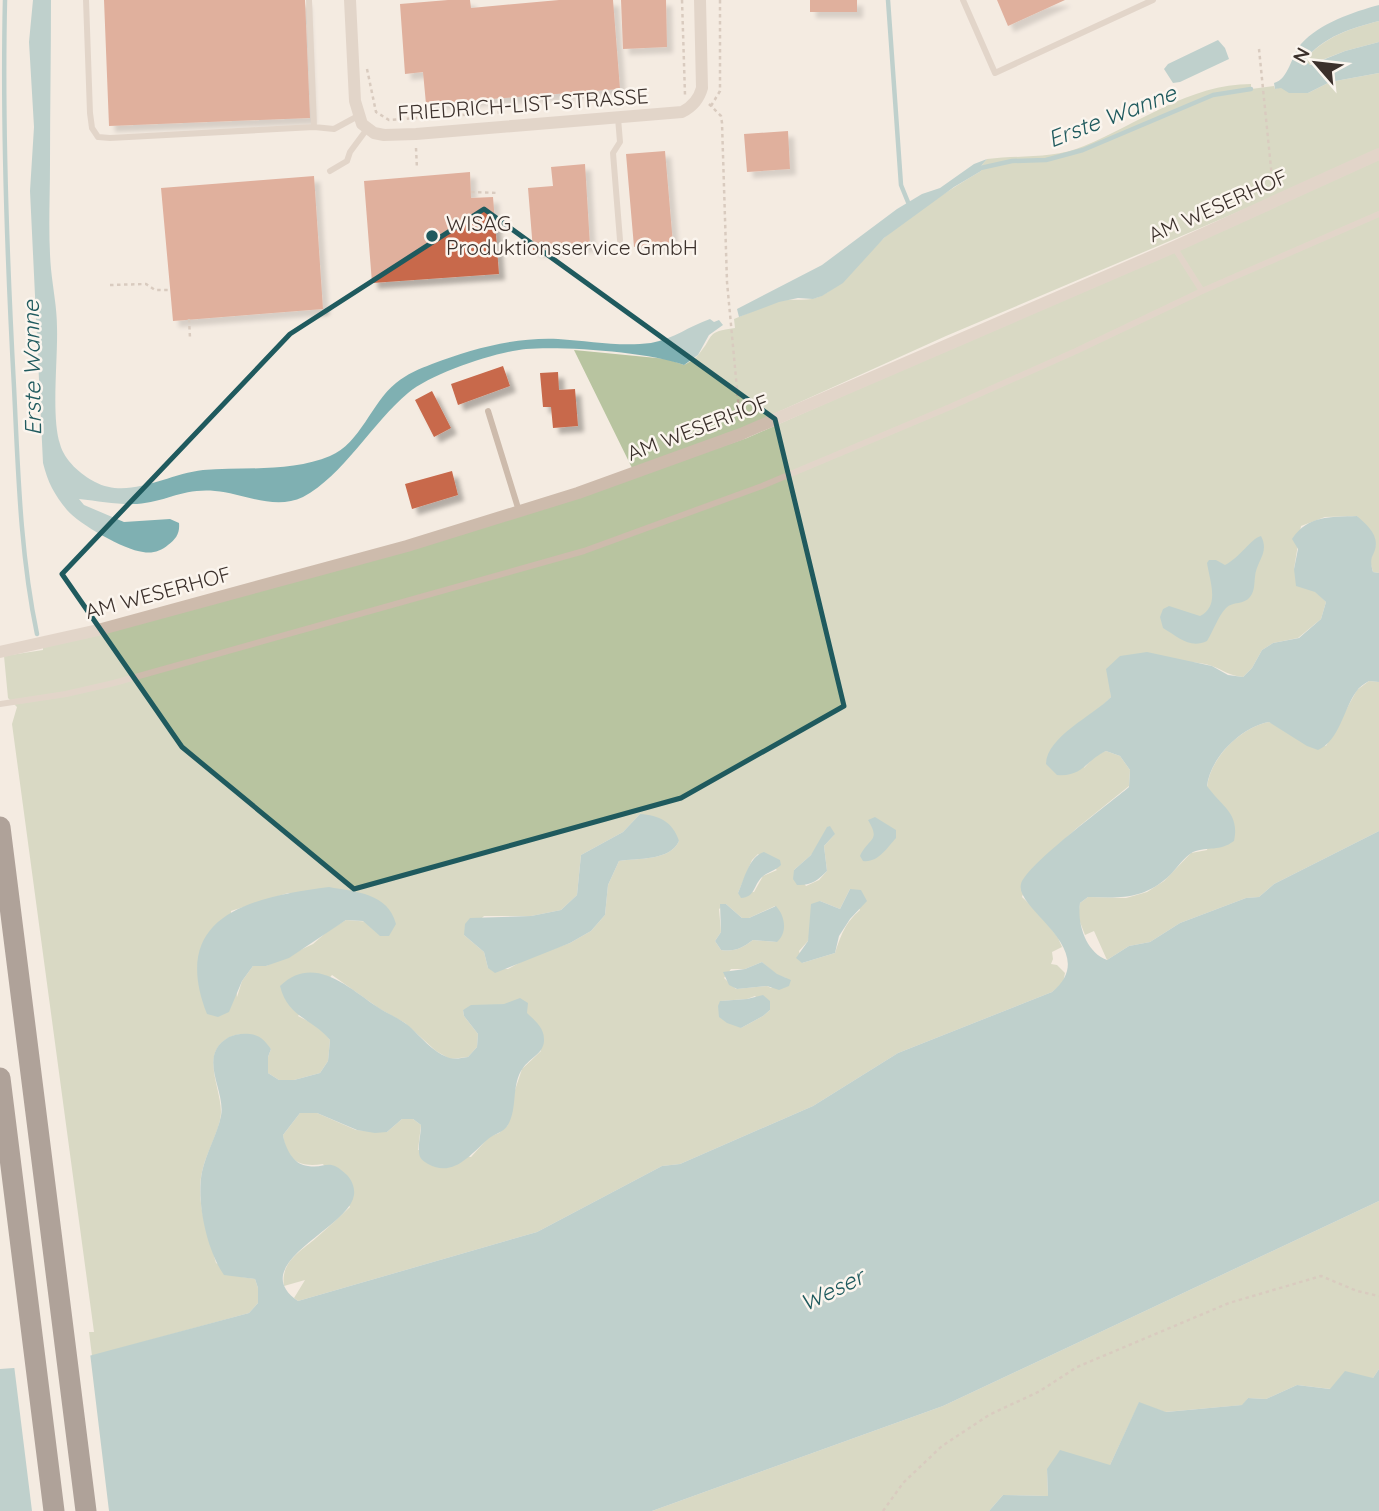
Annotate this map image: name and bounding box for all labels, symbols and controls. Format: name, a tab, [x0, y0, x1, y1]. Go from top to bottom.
north arrow	[1281, 28, 1351, 98]
text: N	[1287, 43, 1315, 67]
water label: Erste Wanne	[1044, 77, 1181, 153]
street label: FRIEDRICH-LIST-STRASSE	[397, 82, 649, 126]
street label: AM WESERHOF	[1144, 163, 1291, 247]
place label: WISAG Produktionsservice GmbH	[446, 210, 698, 260]
marker: WISAG Produktionsservice GmbH	[424, 228, 440, 244]
water label: Erste Wanne	[16, 299, 47, 436]
street label: AM WESERHOF	[623, 388, 772, 466]
street label: AM WESERHOF	[82, 560, 233, 624]
water label: Weser	[795, 1260, 871, 1317]

